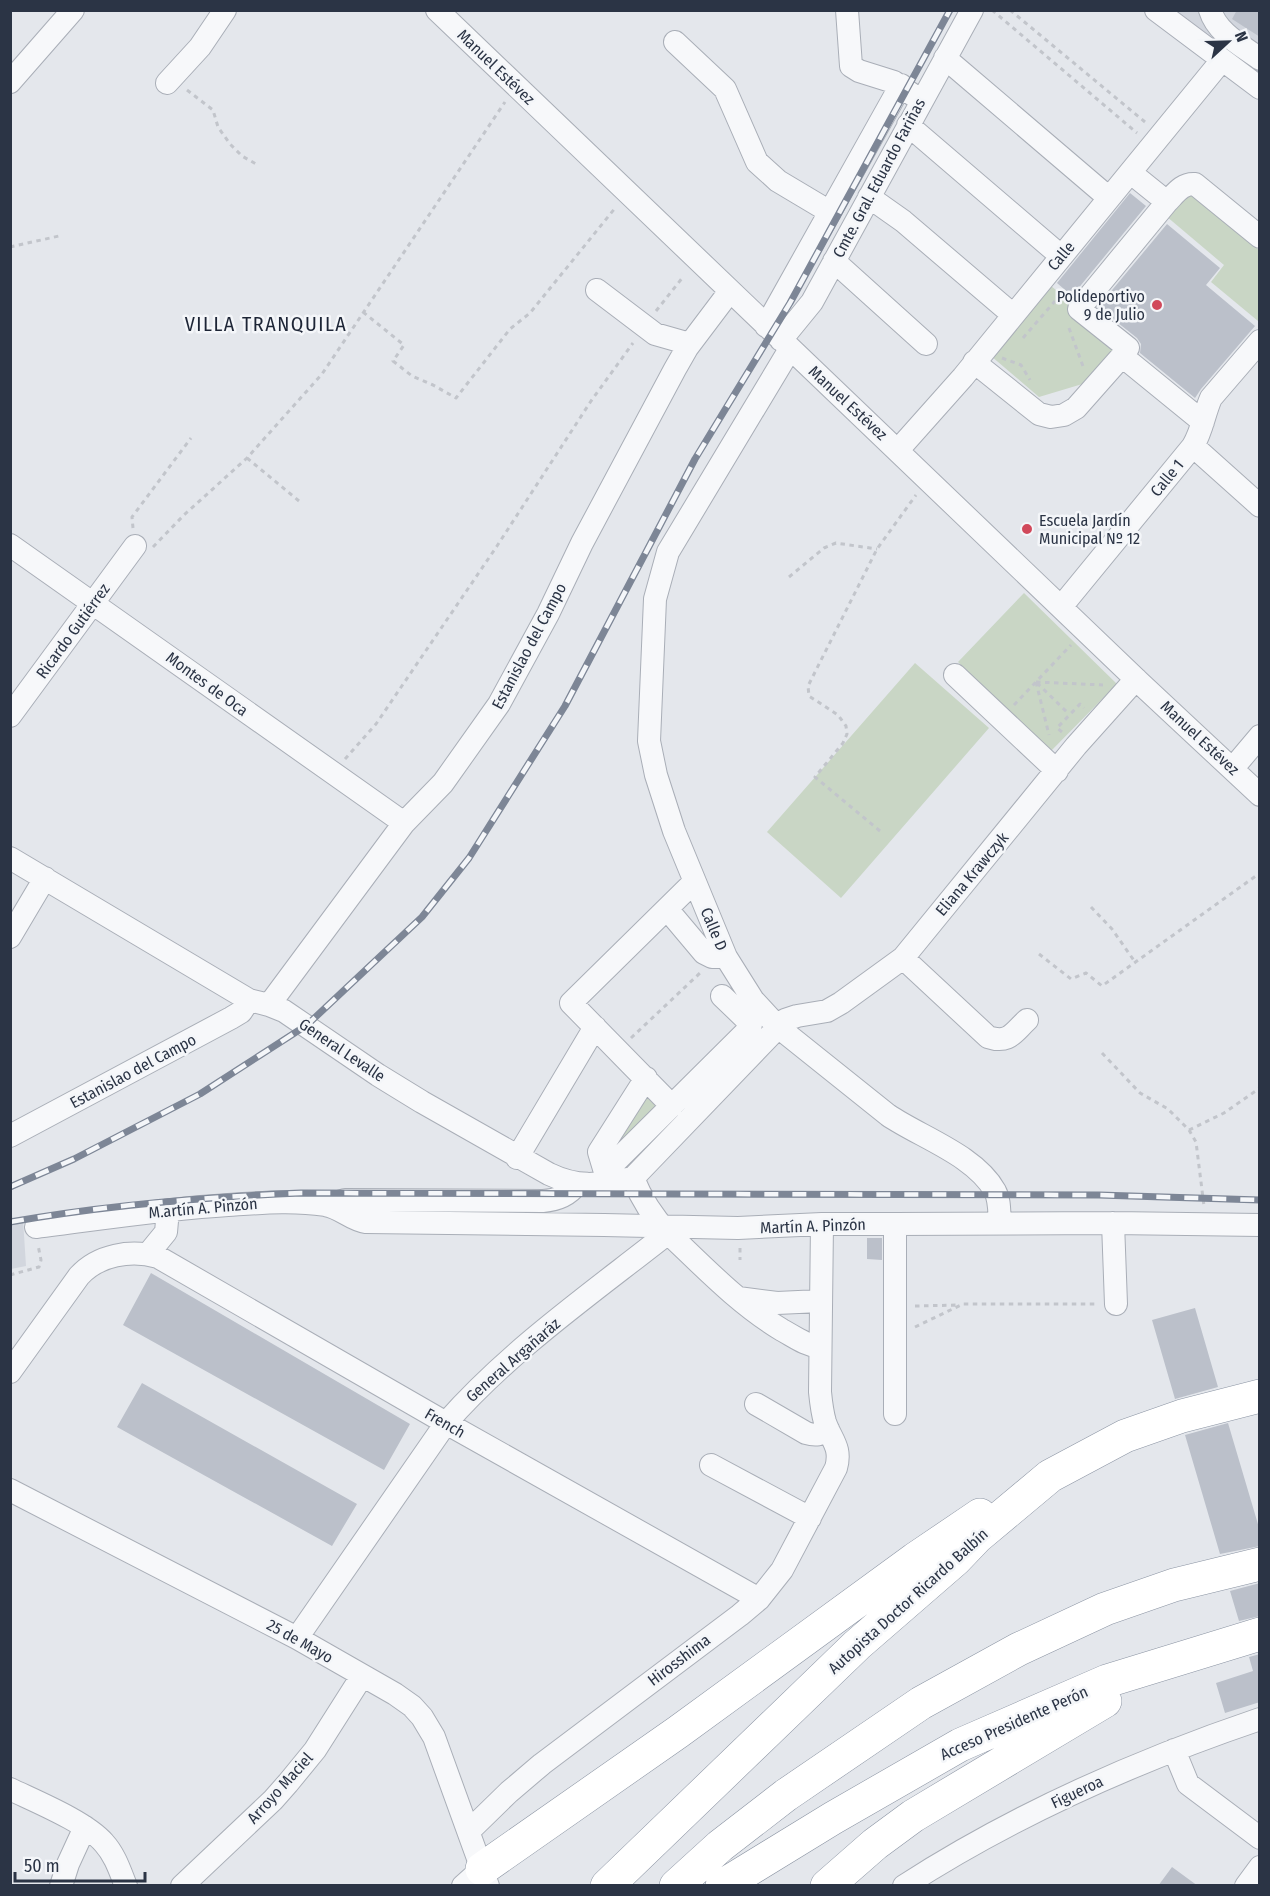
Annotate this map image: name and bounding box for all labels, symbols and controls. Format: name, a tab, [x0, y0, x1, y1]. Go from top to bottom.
north arrow	[1198, 12, 1258, 72]
street label: Manuel Estévez	[453, 25, 539, 109]
text: N	[1231, 29, 1252, 45]
street label: Cmte. Gral. Eduardo Fariñas	[829, 95, 929, 261]
street label: Calle	[1043, 238, 1079, 274]
place label: Polideportivo 9 de Julio	[1057, 287, 1145, 324]
marker: Polideportivo 9 de Julio	[1150, 298, 1164, 312]
district label: VILLA TRANQUILA	[185, 312, 347, 336]
street label: Manuel Estévez	[805, 362, 891, 444]
street label: Calle 1	[1146, 456, 1188, 500]
place label: Escuela Jardín Municipal Nº 12	[1039, 511, 1140, 548]
marker: Escuela Jardín Municipal Nº 12	[1020, 522, 1034, 536]
street label: Ricardo Gutiérrez	[32, 580, 114, 682]
street label: Estanislao del Campo	[488, 580, 570, 712]
street label: Montes de Oca	[162, 648, 252, 720]
street label: Manuel Estévez	[1157, 697, 1243, 779]
street label: Eliana Krawczyk	[932, 828, 1013, 920]
street label: Calle D	[696, 905, 732, 953]
street label: General Levalle	[295, 1014, 389, 1086]
street label: Estanislao del Campo	[67, 1030, 199, 1112]
street label: M.artín A. Pinzón	[148, 1194, 258, 1222]
street label: Martín A. Pinzón	[760, 1215, 866, 1237]
street label: General Argañaráz	[462, 1314, 564, 1406]
street label: French	[422, 1404, 468, 1442]
street label: Autopista Doctor Ricardo Balbín	[824, 1524, 992, 1678]
street label: 25 de Mayo	[264, 1615, 336, 1667]
street label: Hirosshima	[644, 1630, 714, 1690]
street label: Acceso Presidente Perón	[937, 1682, 1091, 1764]
street label: Arroyo Maciel	[243, 1749, 317, 1827]
street label: Figueroa	[1048, 1772, 1106, 1812]
scale bar	[15, 1845, 146, 1883]
text: 50 m	[24, 1855, 60, 1877]

